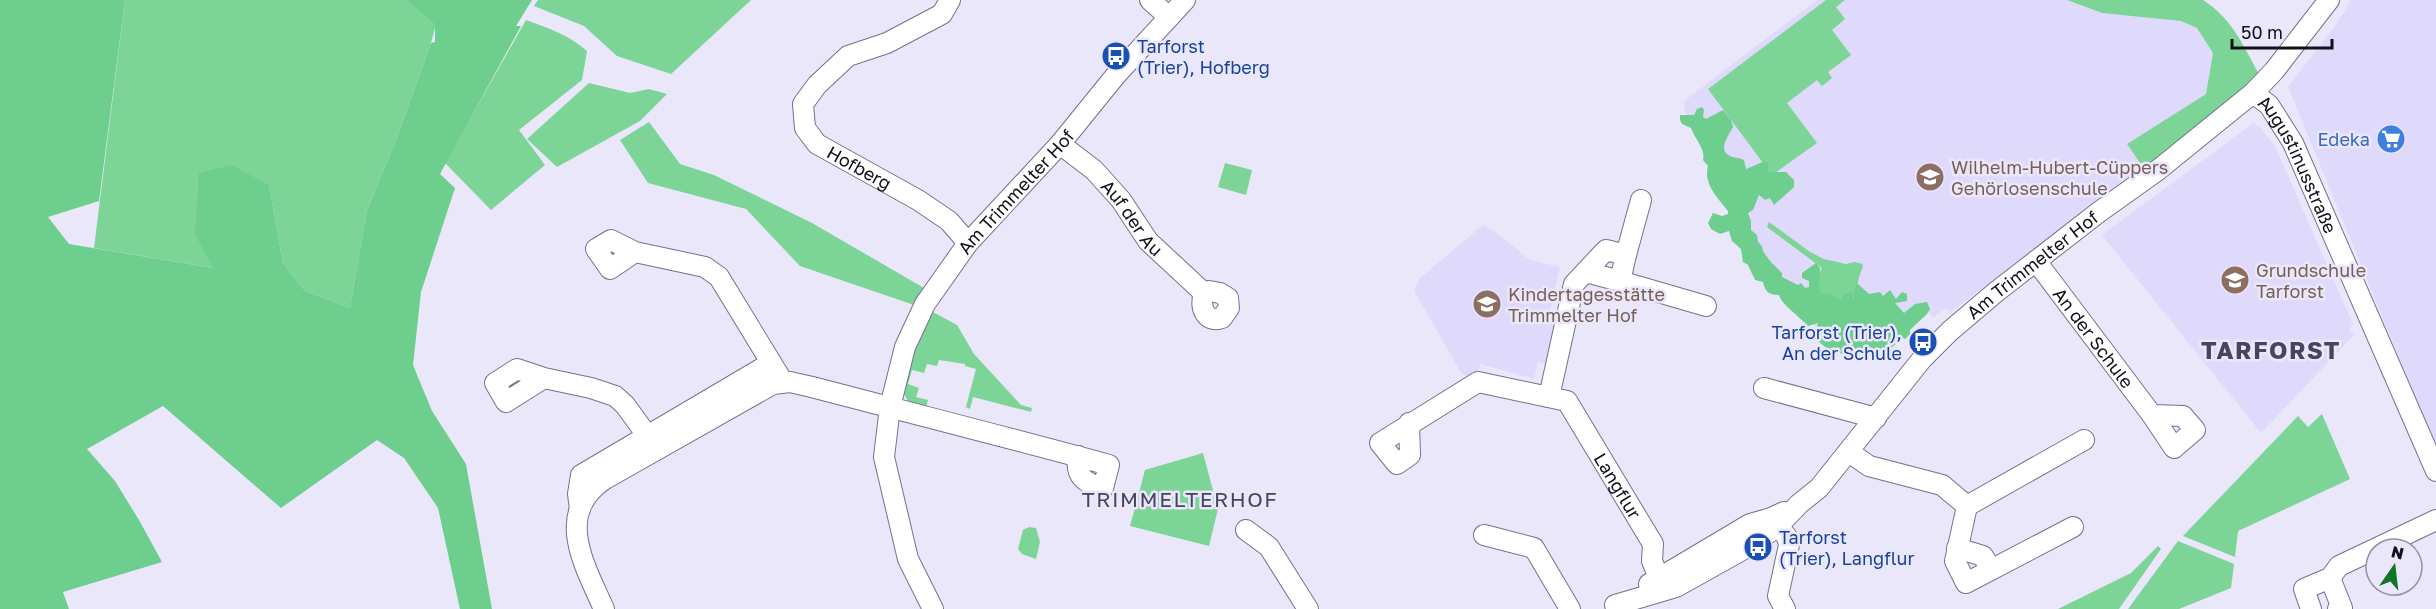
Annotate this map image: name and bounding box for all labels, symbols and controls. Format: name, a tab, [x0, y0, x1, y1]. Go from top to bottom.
scale bar	[2232, 12, 2332, 50]
text: 50 m	[2241, 21, 2283, 43]
place label: Tarforst (Trier), Hofberg	[1137, 35, 1270, 78]
bus stop icon: Tarforst (Trier), Hofberg	[1100, 40, 1132, 72]
street label: Augustinusstraße	[2254, 90, 2342, 237]
supermarket icon: Edeka	[2375, 123, 2407, 155]
street label: Am Trimmelter Hof	[953, 125, 1079, 258]
place label: Edeka	[2318, 128, 2370, 150]
street label: Hofberg	[823, 141, 895, 194]
place label: Wilhelm-Hubert-Cüppers Gehörlosenschule	[1951, 156, 2168, 199]
school or university icon: Wilhelm-Hubert-Cüppers Gehörlosenschule	[1914, 161, 1946, 193]
street label: Auf der Au	[1097, 175, 1168, 260]
street label: Am Trimmelter Hof	[1962, 206, 2103, 323]
place label: Grundschule Tarforst	[2256, 259, 2366, 302]
school or university icon: Grundschule Tarforst	[2219, 264, 2251, 296]
place label: Kindertagesstätte Trimmelter Hof	[1508, 283, 1665, 326]
street label: An der Schule	[2049, 283, 2139, 392]
school or university icon: Kindertagesstätte Trimmelter Hof	[1471, 288, 1503, 320]
place label: Tarforst (Trier), An der Schule	[1772, 321, 1902, 364]
bus stop icon: Tarforst (Trier), An der Schule	[1907, 326, 1939, 358]
district label: TARFORST	[2201, 335, 2341, 364]
street label: Langflur	[1590, 449, 1646, 523]
district label: TRIMMELTERHOF	[1082, 486, 1278, 512]
place label: Tarforst (Trier), Langflur	[1779, 526, 1914, 569]
bus stop icon: Tarforst (Trier), Langflur	[1742, 531, 1774, 563]
north arrow	[2364, 537, 2424, 597]
text: N	[2389, 541, 2406, 564]

